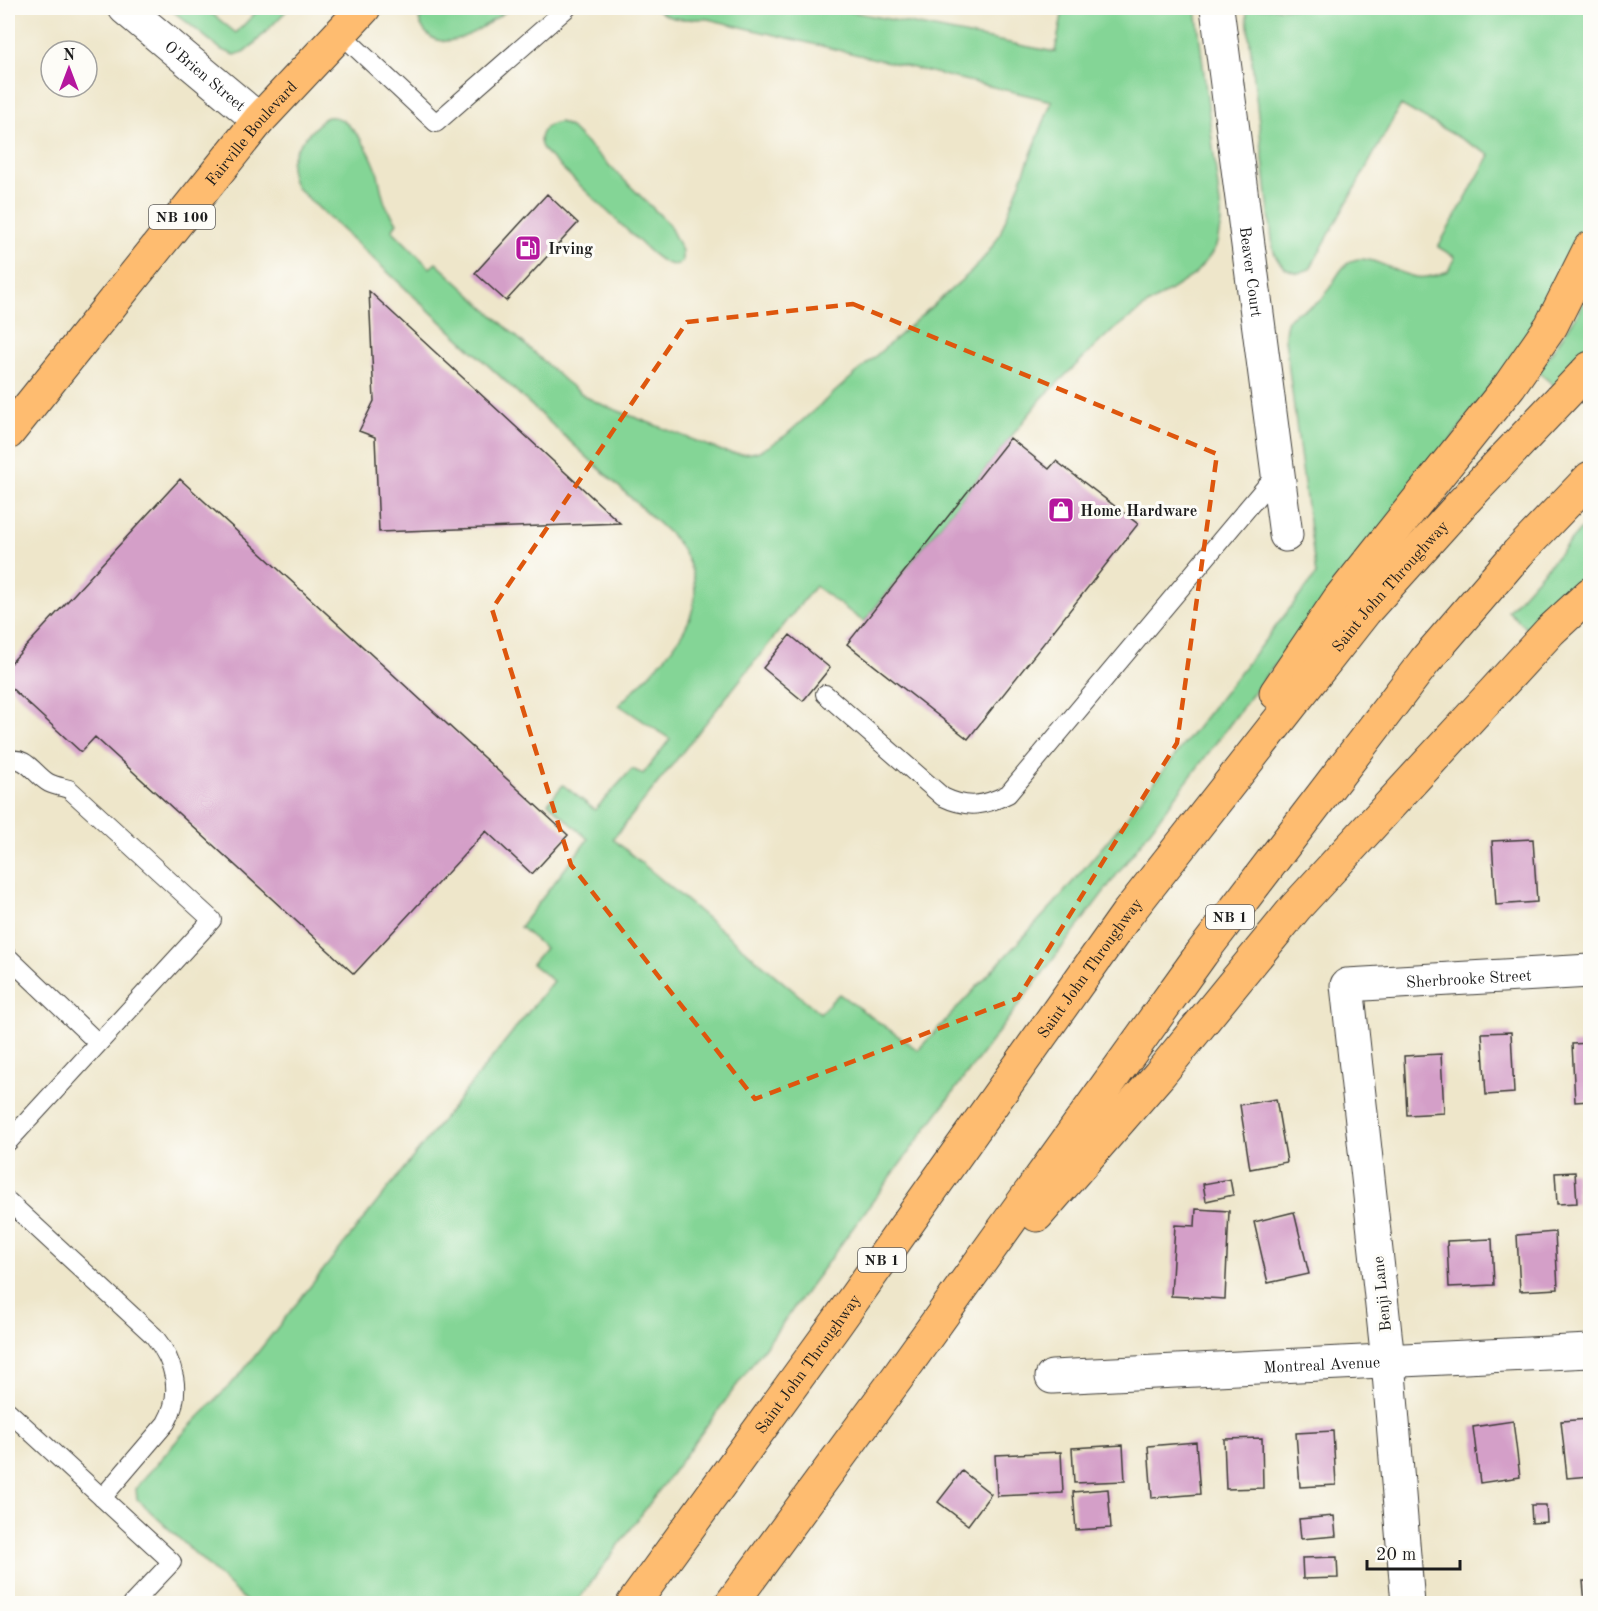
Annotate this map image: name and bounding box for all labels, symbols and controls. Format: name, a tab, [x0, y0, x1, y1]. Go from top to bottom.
north arrow	[39, 39, 99, 99]
street label: O'Brien Street	[161, 39, 248, 115]
text: N	[63, 48, 76, 64]
street label: Fairville Boulevard	[204, 79, 301, 190]
road number: NB 100	[149, 205, 215, 229]
street label: Beaver Court	[1236, 226, 1263, 319]
fuel station icon: Irving	[513, 233, 543, 263]
place label: Irving	[548, 242, 593, 258]
shop icon: Home Hardware	[1046, 495, 1076, 525]
place label: Home Hardware	[1080, 504, 1197, 520]
street label: Saint John Throughway	[1330, 518, 1452, 656]
street label: Saint John Throughway	[1036, 895, 1147, 1042]
road number: NB 1	[1206, 905, 1254, 929]
street label: Sherbrooke Street	[1406, 968, 1533, 992]
road number: NB 1	[858, 1248, 906, 1272]
street label: Benji Lane	[1371, 1255, 1395, 1332]
street label: Saint John Throughway	[753, 1291, 865, 1437]
street label: Montreal Avenue	[1263, 1355, 1381, 1377]
scale bar	[1367, 1533, 1460, 1571]
text: 20 m	[1376, 1546, 1416, 1564]

